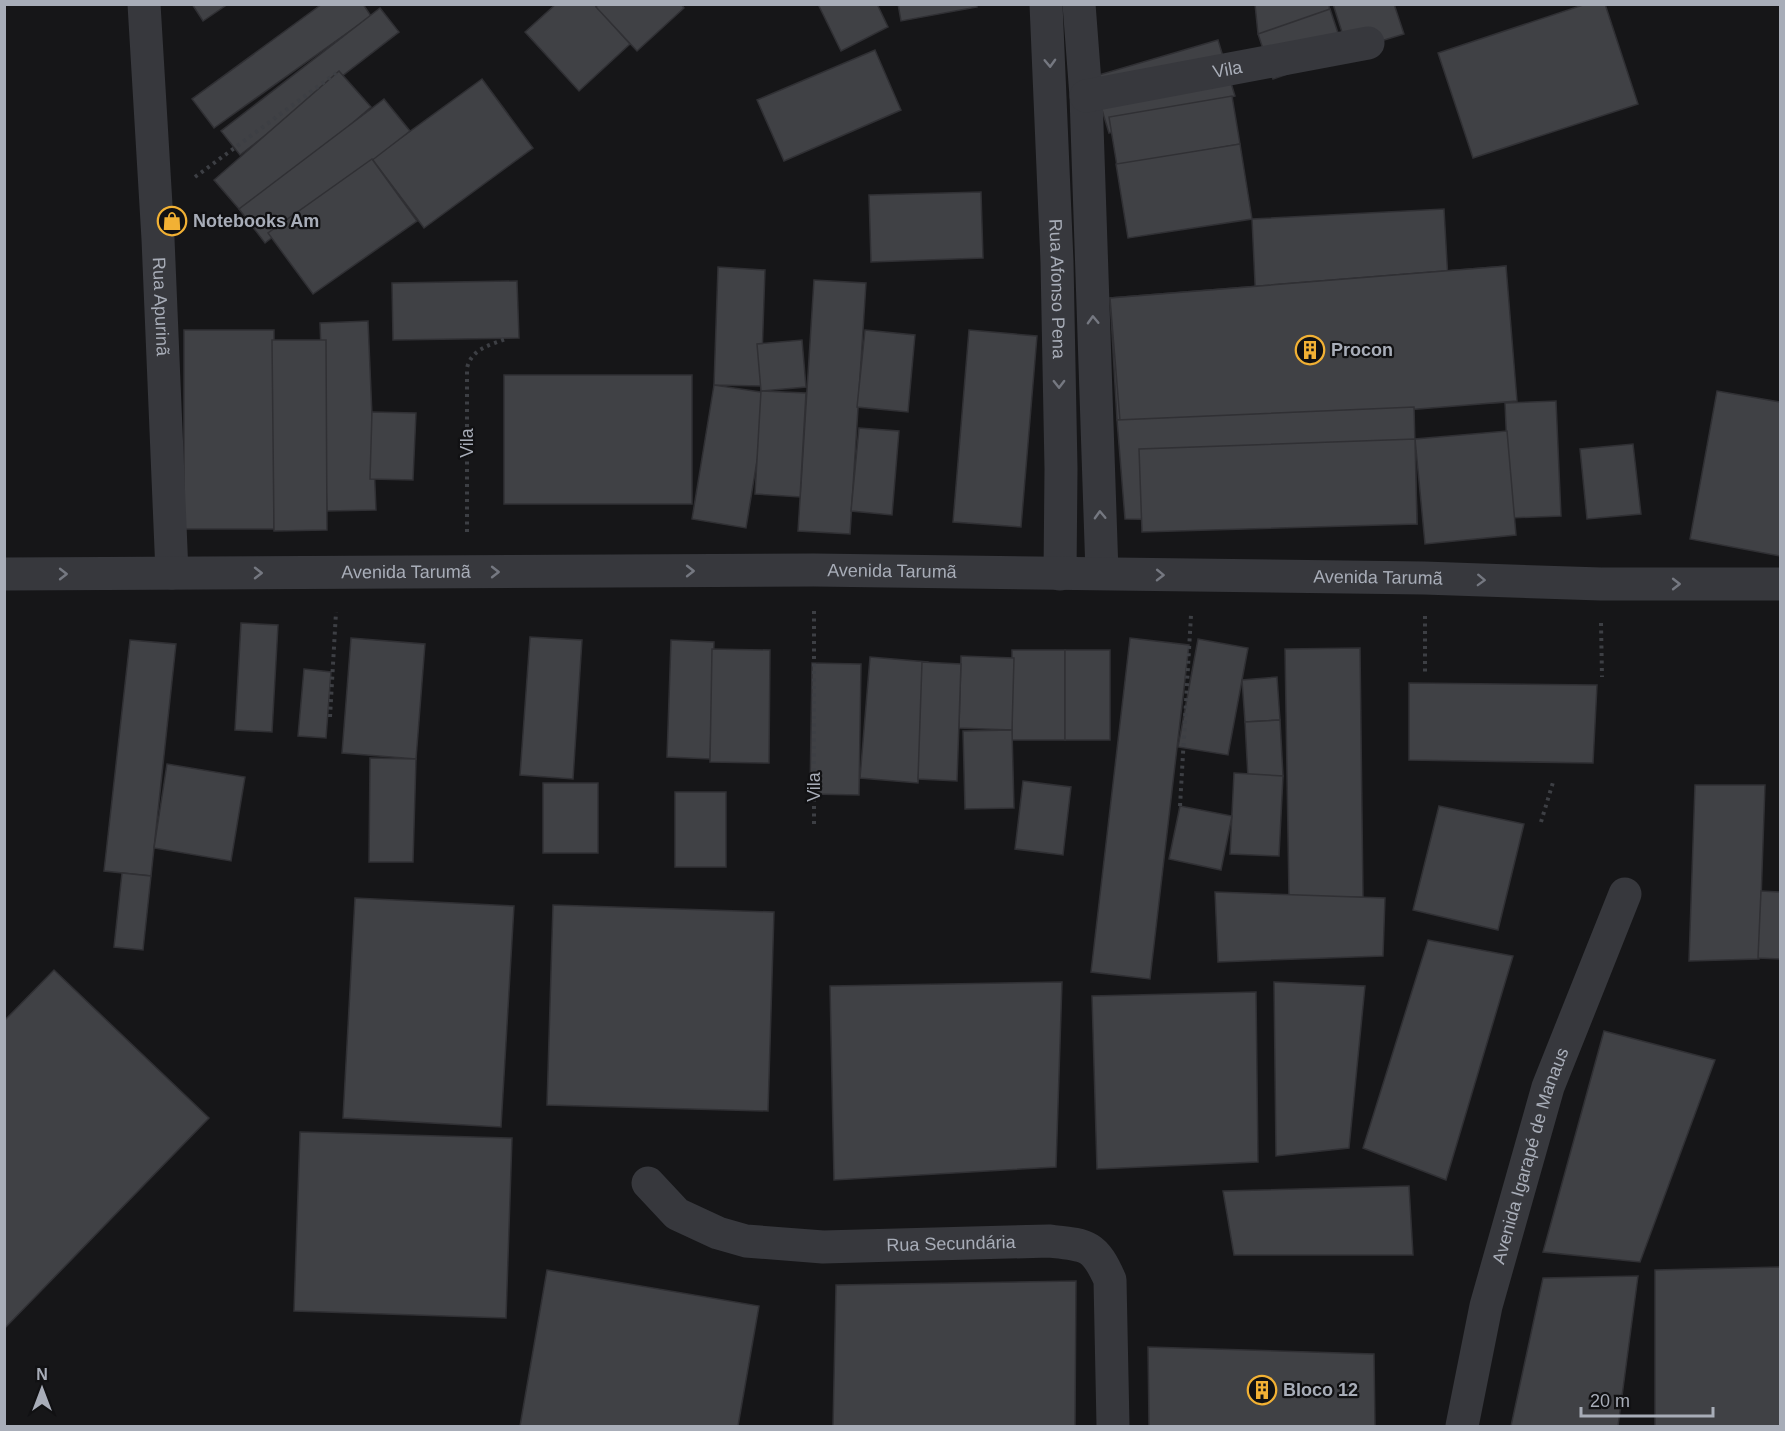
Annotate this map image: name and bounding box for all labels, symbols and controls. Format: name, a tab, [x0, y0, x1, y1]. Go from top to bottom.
street label: Vila	[1211, 57, 1245, 82]
one-way arrow	[1043, 58, 1056, 67]
shop icon: Notebooks Am	[156, 205, 188, 237]
place label: Notebooks Am	[193, 211, 319, 231]
street label: Rua Afonso Pena	[1045, 218, 1069, 360]
street label: Rua Apurinã	[149, 257, 173, 357]
one-way arrow	[1087, 315, 1099, 324]
building icon: Procon	[1294, 334, 1326, 366]
place label: Procon	[1331, 340, 1393, 360]
one-way arrow	[1053, 379, 1065, 388]
street label: Vila	[457, 427, 477, 458]
one-way arrow	[1093, 510, 1106, 519]
street label: Avenida Tarumã	[827, 560, 958, 582]
street label: Avenida Tarumã	[341, 562, 472, 582]
one-way arrow	[685, 565, 694, 577]
one-way arrow	[490, 566, 499, 578]
one-way arrow	[253, 567, 262, 579]
street label: Avenida Tarumã	[1313, 567, 1444, 589]
one-way arrow	[58, 568, 67, 580]
one-way arrow	[1156, 568, 1165, 581]
one-way arrow	[1477, 573, 1486, 586]
one-way arrow	[1672, 578, 1681, 590]
street label: Vila	[804, 771, 824, 802]
street label: Avenida Igarapé de Manaus	[1488, 1045, 1573, 1266]
street label: Rua Secundária	[886, 1232, 1017, 1255]
north arrow	[12, 1359, 72, 1419]
text: N	[36, 1366, 48, 1383]
building icon: Bloco 12	[1246, 1374, 1278, 1406]
place label: Bloco 12	[1283, 1380, 1358, 1400]
scale bar	[1581, 1380, 1713, 1418]
text: 20 m	[1590, 1391, 1630, 1411]

